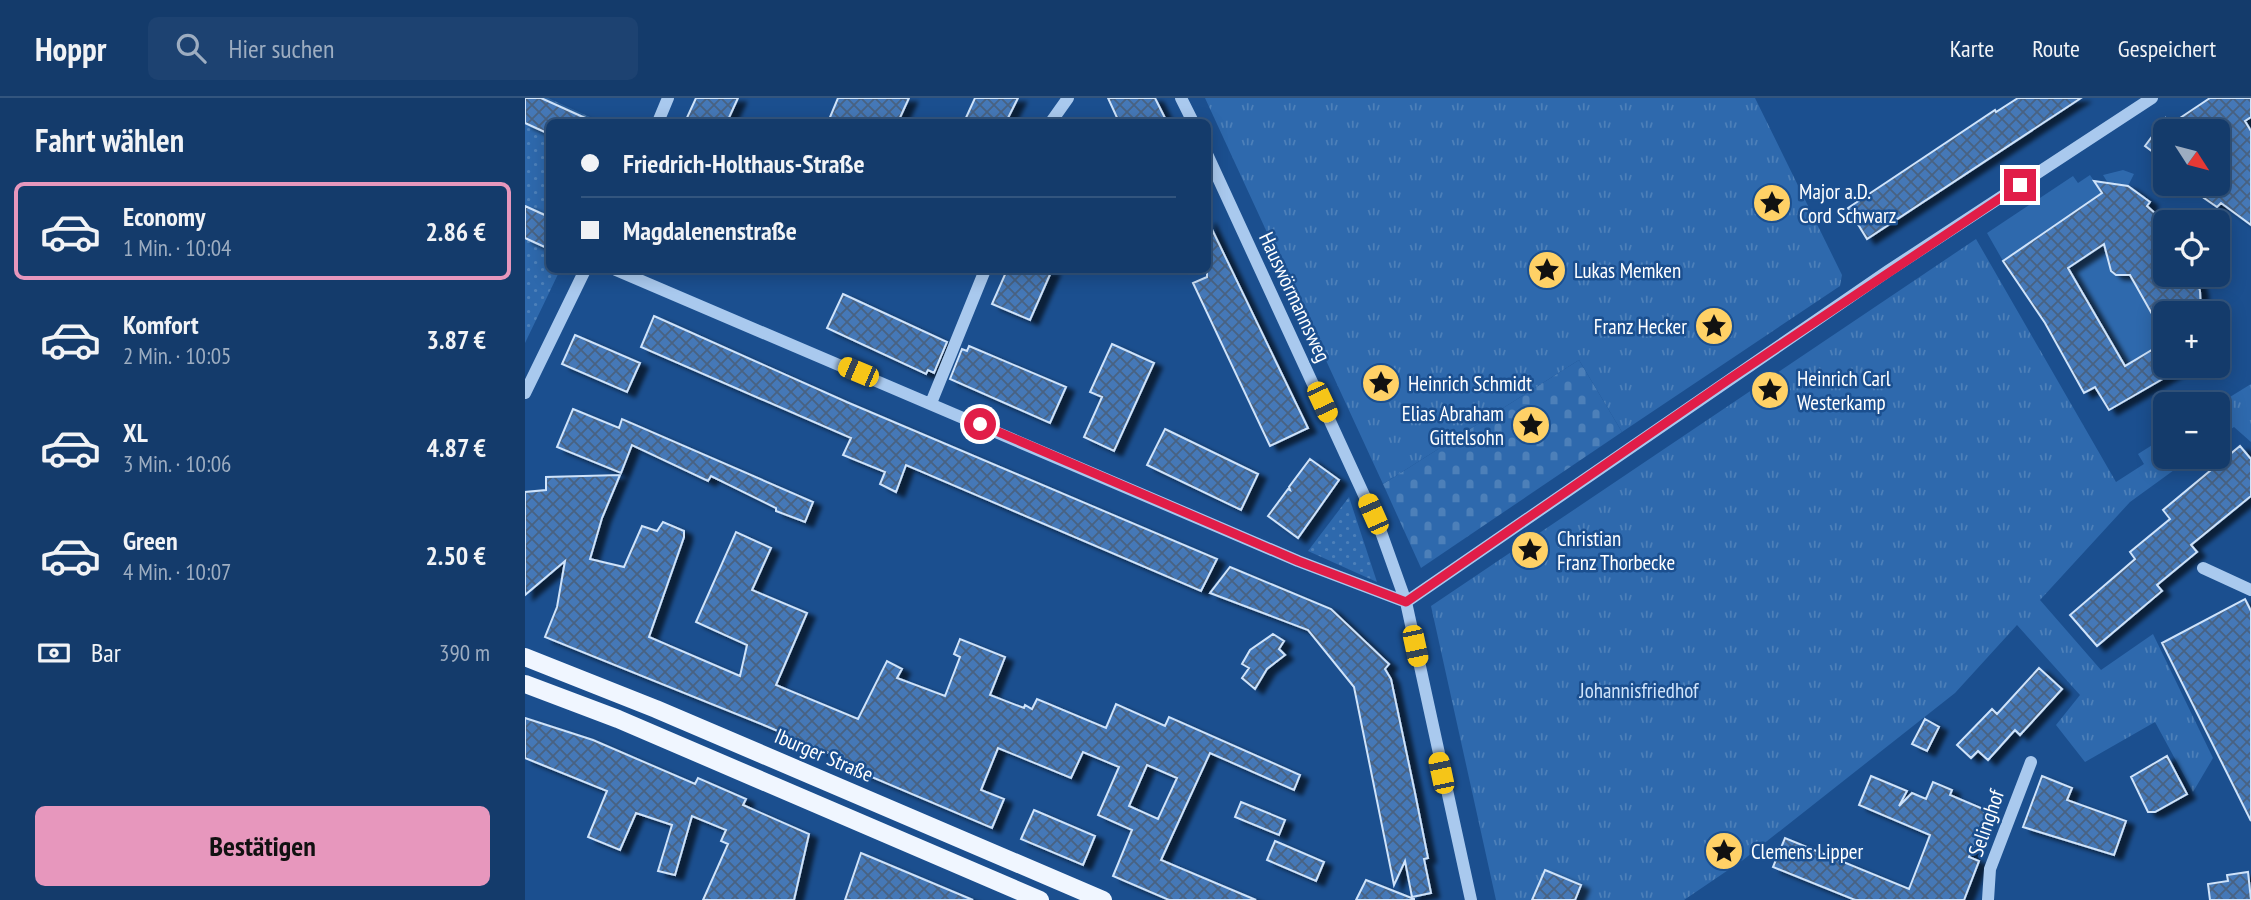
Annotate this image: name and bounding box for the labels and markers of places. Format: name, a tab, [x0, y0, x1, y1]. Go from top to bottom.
place label: Major a.D. Cord Schwarz	[1799, 178, 1896, 229]
place icon: Major a.D. Cord Schwarz	[1751, 182, 1793, 224]
place icon: Lukas Memken	[1526, 249, 1568, 291]
place label: Lukas Memken	[1574, 257, 1681, 284]
place icon: Franz Hecker	[1693, 305, 1735, 347]
place label: Franz Hecker	[1594, 313, 1687, 340]
place icon: Heinrich Schmidt	[1360, 362, 1402, 404]
place label: Heinrich Carl Westerkamp	[1797, 365, 1891, 416]
place icon: Heinrich Carl Westerkamp	[1749, 369, 1791, 411]
place label: Heinrich Schmidt	[1408, 370, 1532, 397]
place label: Elias Abraham Gittelsohn	[1402, 400, 1504, 451]
place icon: Elias Abraham Gittelsohn	[1510, 404, 1552, 446]
place label: Christian Franz Thorbecke	[1557, 525, 1675, 576]
place icon: Christian Franz Thorbecke	[1509, 529, 1551, 571]
place icon: Clemens Lipper	[1703, 830, 1745, 872]
place label: Clemens Lipper	[1751, 838, 1864, 865]

